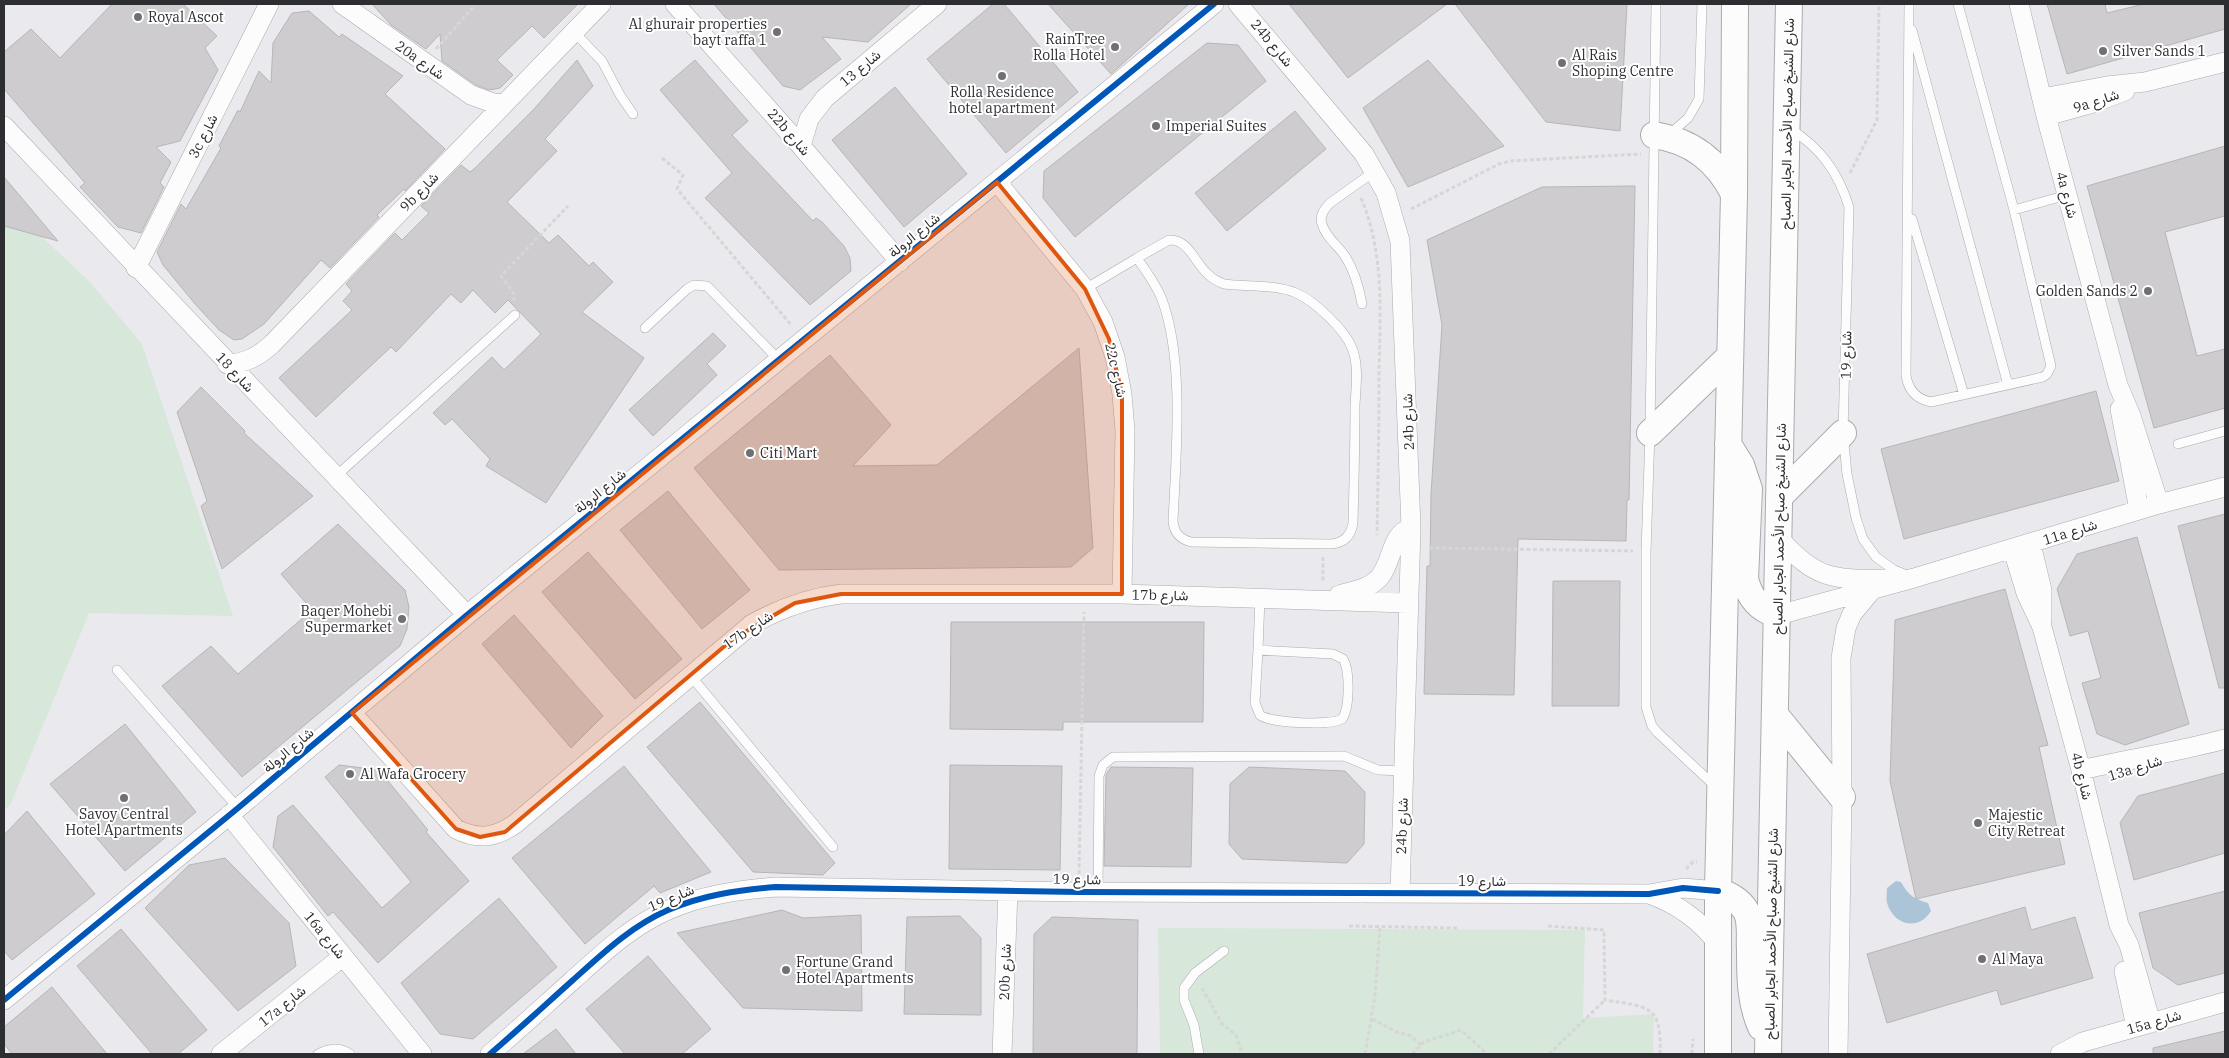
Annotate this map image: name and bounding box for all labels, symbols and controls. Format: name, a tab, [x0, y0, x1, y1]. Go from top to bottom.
place label: Royal Ascot	[148, 8, 224, 26]
marker: Royal Ascot	[132, 11, 144, 23]
place label: Al ghurair properties bayt raffa 1	[628, 15, 767, 49]
street label: 24b شارع	[1245, 16, 1297, 72]
street label: شارع الشيخ صباح الأحمد الجابر الصباح	[1776, 18, 1800, 230]
marker: Al ghurair properties bayt raffa 1	[771, 26, 783, 38]
place label: RainTree Rolla Hotel	[1033, 30, 1105, 64]
street label: 20a شارع	[391, 37, 448, 85]
marker: RainTree Rolla Hotel	[1109, 41, 1121, 53]
place label: Silver Sands 1	[2113, 42, 2206, 60]
marker: Silver Sands 1	[2097, 45, 2109, 57]
street label: شارع 13	[836, 46, 886, 92]
place label: Al Rais Shoping Centre	[1572, 46, 1674, 80]
marker: Al Rais Shoping Centre	[1556, 57, 1568, 69]
marker: Rolla Residence hotel apartment	[996, 70, 1008, 82]
place label: Rolla Residence hotel apartment	[949, 83, 1055, 117]
street label: 9a شارع	[2071, 85, 2122, 119]
street label: 22b شارع	[762, 105, 814, 161]
street label: 3c شارع	[184, 111, 223, 162]
place label: Imperial Suites	[1166, 117, 1267, 135]
marker: Imperial Suites	[1150, 120, 1162, 132]
street label: 9b شارع	[396, 168, 444, 217]
street label: 4a شارع	[2050, 170, 2082, 221]
street label: شارع الرولة	[884, 209, 945, 263]
place label: Golden Sands 2	[2036, 282, 2138, 300]
marker: Golden Sands 2	[2142, 285, 2154, 297]
street label: شارع 19	[1837, 331, 1857, 379]
street label: 22c شارع	[1099, 341, 1131, 399]
street label: شارع 18	[211, 348, 258, 397]
street label: 24b شارع	[1398, 393, 1420, 451]
street label: شارع الشيخ صباح الأحمد الجابر الصباح	[1768, 423, 1792, 635]
place label: Citi Mart	[760, 444, 817, 462]
marker: Citi Mart	[744, 447, 756, 459]
street label: شارع الرولة	[570, 465, 631, 519]
street label: 11a شارع	[2041, 515, 2100, 551]
street label: 17b شارع	[1132, 586, 1188, 606]
place label: Baqer Mohebi Supermarket	[301, 602, 392, 636]
street label: 17b شارع	[720, 607, 778, 655]
marker: Baqer Mohebi Supermarket	[396, 613, 408, 625]
street label: شارع الرولة	[259, 723, 319, 778]
street label: 4b شارع	[2065, 750, 2097, 802]
street label: 13a شارع	[2106, 751, 2165, 787]
place label: Al Wafa Grocery	[360, 765, 466, 783]
marker: Al Wafa Grocery	[344, 768, 356, 780]
marker: Savoy Central Hotel Apartments	[118, 792, 130, 804]
street label: 24b شارع	[1392, 797, 1414, 855]
place label: Savoy Central Hotel Apartments	[65, 805, 183, 839]
place label: Majestic City Retreat	[1988, 806, 2065, 840]
marker: Majestic City Retreat	[1972, 817, 1984, 829]
street label: شارع الشيخ صباح الأحمد الجابر الصباح	[1760, 828, 1784, 1040]
street label: شارع 19	[1053, 870, 1101, 890]
street label: شارع 19	[1458, 872, 1506, 892]
street label: شارع 19	[645, 880, 697, 918]
street label: 16a شارع	[299, 908, 350, 964]
street label: 20b شارع	[995, 943, 1017, 1001]
place label: Al Maya	[1992, 950, 2044, 968]
place label: Fortune Grand Hotel Apartments	[796, 953, 914, 987]
marker: Al Maya	[1976, 953, 1988, 965]
marker: Fortune Grand Hotel Apartments	[780, 964, 792, 976]
street label: 17a شارع	[255, 981, 311, 1032]
street label: 15a شارع	[2125, 1006, 2184, 1040]

